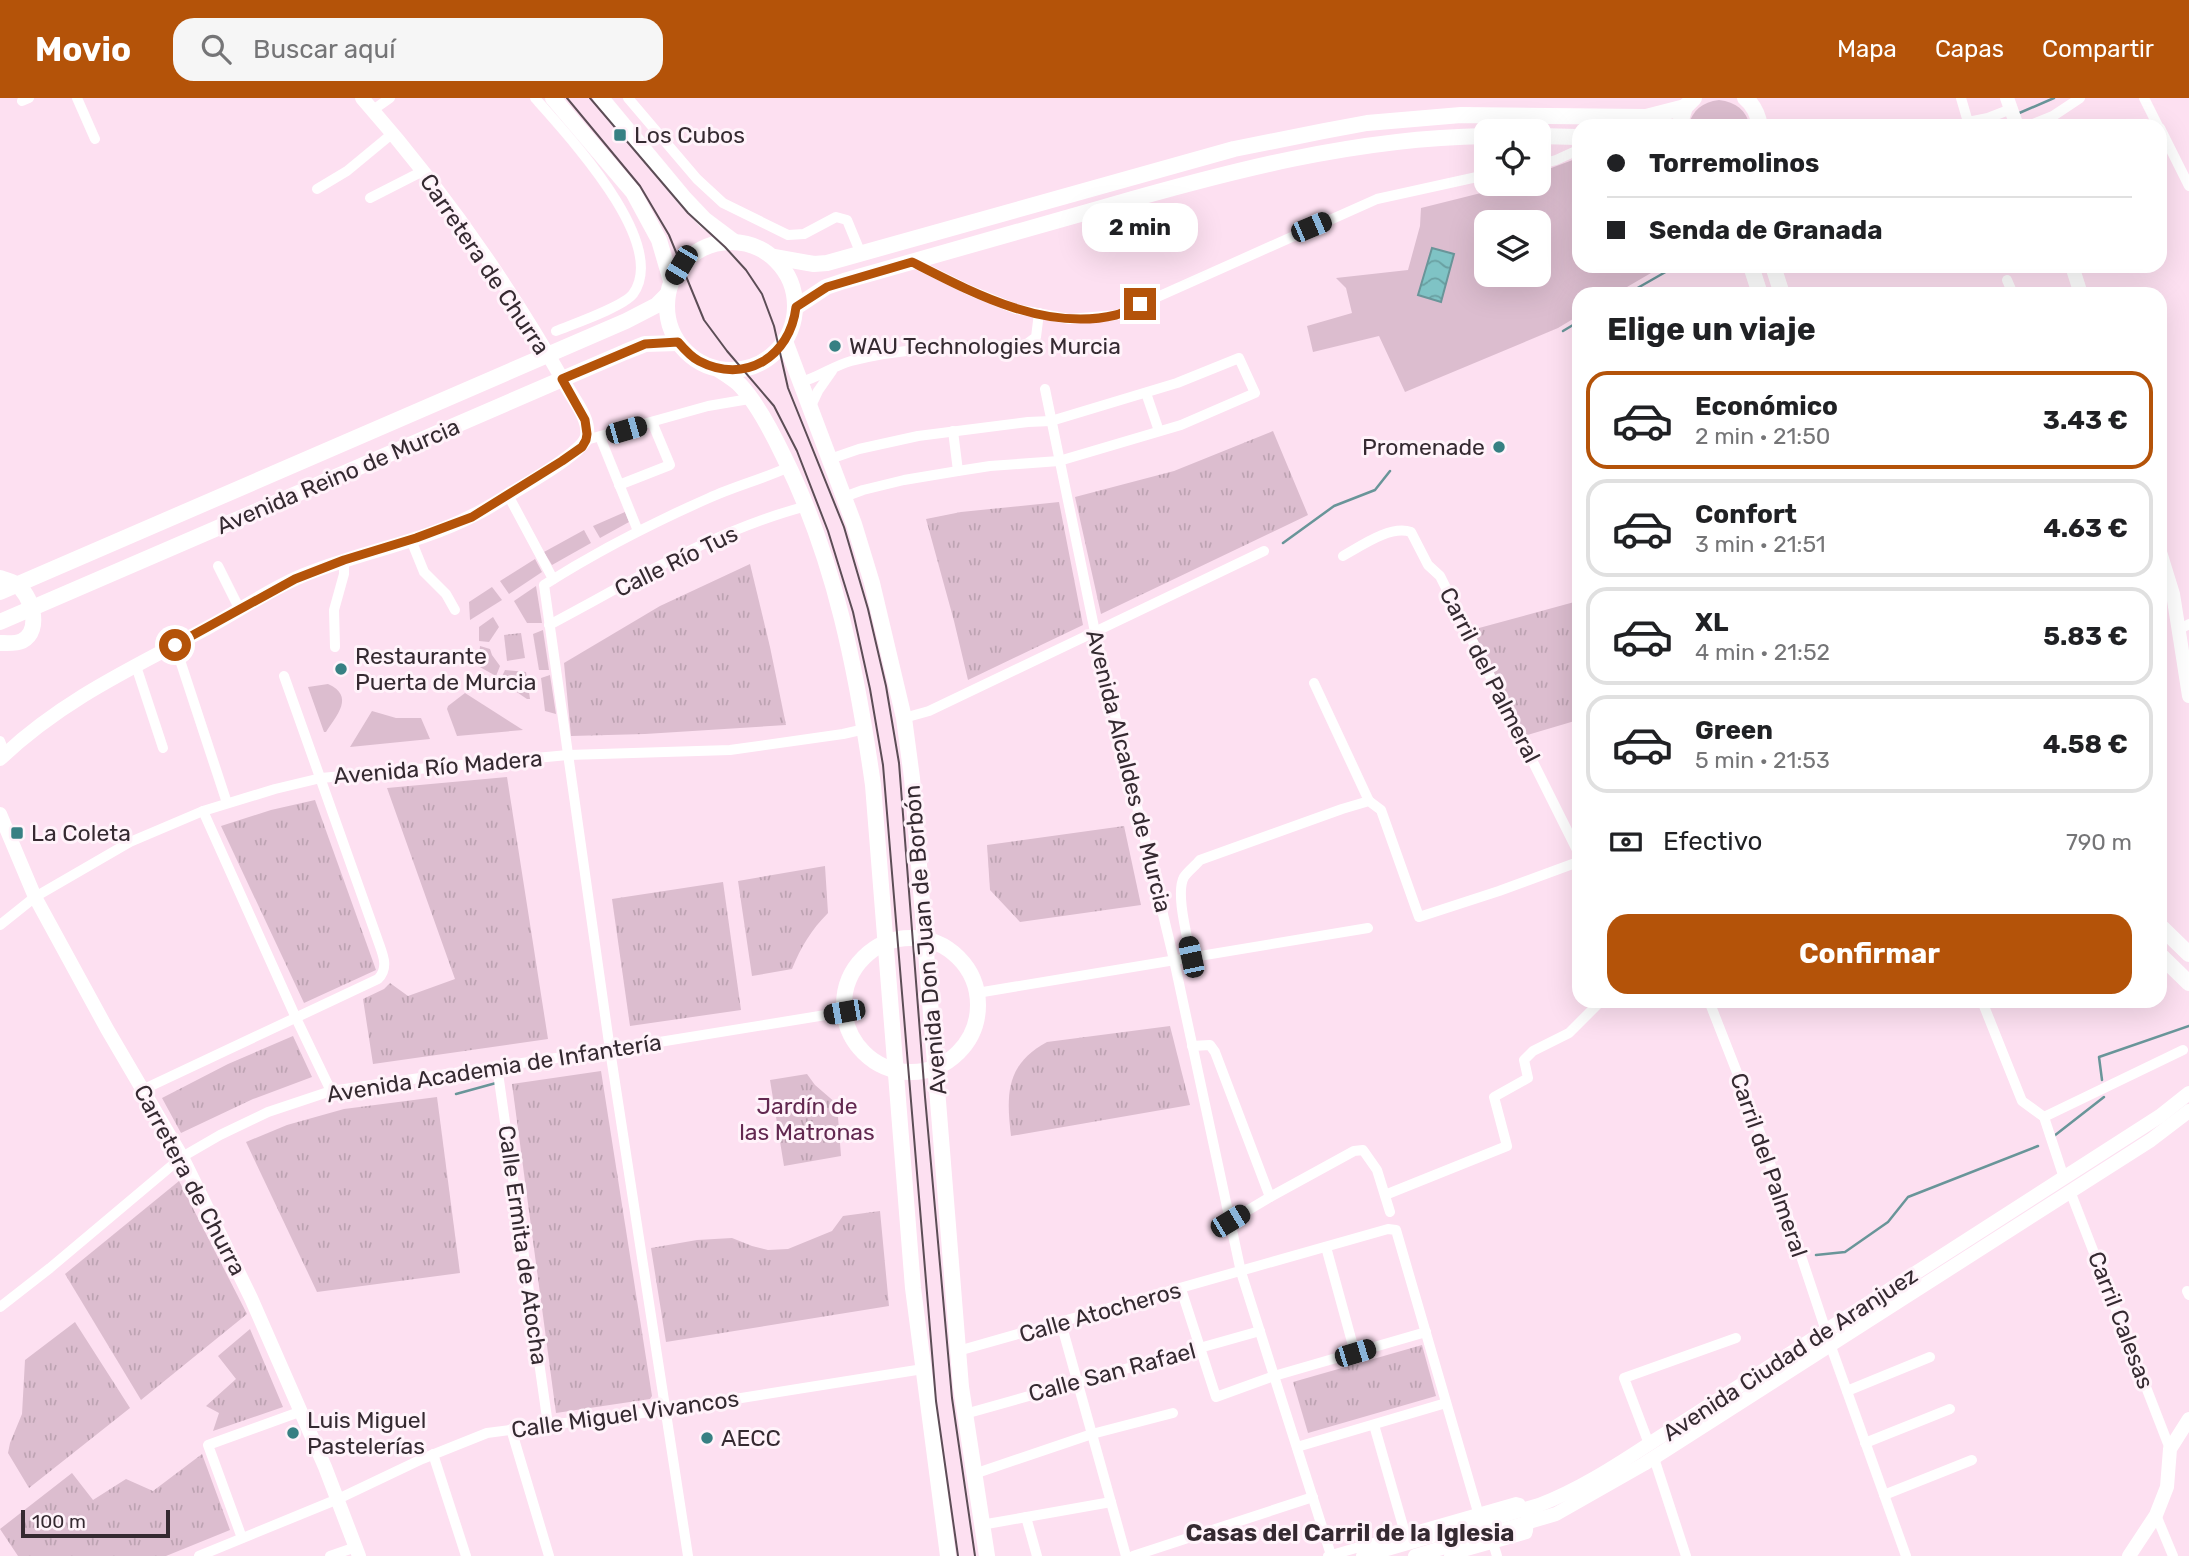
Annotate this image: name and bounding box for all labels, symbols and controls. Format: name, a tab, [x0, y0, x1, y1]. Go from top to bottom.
search box	[173, 18, 663, 81]
text: Movio	[35, 30, 131, 69]
icon: search	[197, 30, 235, 68]
text: Buscar aquí	[253, 34, 396, 65]
text: Mapa	[1837, 35, 1897, 63]
text: Capas	[1935, 35, 2004, 63]
text: Compartir	[2042, 35, 2154, 63]
map controls	[1474, 119, 1551, 287]
button: locate	[1474, 119, 1551, 196]
place label: Los Cubos	[634, 121, 745, 149]
marker: Los Cubos	[612, 127, 628, 143]
text: Torremolinos	[1649, 148, 1819, 179]
street label: Carretera de Churra	[414, 168, 556, 360]
callout: 2 min	[1082, 202, 1198, 252]
car	[1288, 209, 1335, 245]
button: layers	[1474, 210, 1551, 287]
text: 2 min	[1109, 213, 1171, 241]
text: Senda de Granada	[1649, 215, 1883, 246]
car	[662, 242, 701, 288]
route end	[1124, 288, 1156, 320]
text: Elige un viaje	[1607, 310, 1816, 348]
place label: WAU Technologies Murcia	[849, 332, 1121, 360]
marker: WAU Technologies Murcia	[827, 338, 843, 354]
icon: car	[1611, 389, 1674, 452]
text: Económico	[1695, 391, 1838, 422]
text: 3.43 €	[2043, 405, 2128, 436]
street label: Avenida Reino de Murcia	[212, 412, 464, 540]
car	[603, 414, 650, 446]
text: 2 min · 21:50	[1695, 422, 1830, 450]
place label: Promenade	[1362, 433, 1485, 461]
marker: Promenade	[1491, 439, 1507, 455]
icon: car	[1611, 497, 1674, 560]
text: Confort	[1695, 499, 1797, 530]
text: 4.63 €	[2043, 513, 2128, 544]
street label: Calle Río Tus	[610, 519, 742, 603]
text: 3 min · 21:51	[1695, 530, 1826, 558]
street label: Carril del Palmeral	[1434, 583, 1546, 767]
icon: car	[1611, 605, 1674, 668]
text: XL	[1695, 607, 1728, 638]
text: 5.83 €	[2043, 621, 2128, 652]
street label: Avenida Alcaldes de Murcia	[1080, 627, 1178, 915]
route start	[159, 629, 191, 661]
text: 4 min · 21:52	[1695, 638, 1830, 666]
place label: Restaurante Puerta de Murcia	[355, 642, 536, 696]
marker: Restaurante Puerta de Murcia	[333, 661, 349, 677]
icon: car	[1611, 713, 1674, 776]
text: Green	[1695, 715, 1773, 746]
text: 4.58 €	[2043, 729, 2128, 760]
street label: Avenida Río Madera	[332, 744, 544, 790]
text: 5 min · 21:53	[1695, 746, 1830, 774]
street label: Avenida Don Juan de Borbón	[898, 784, 952, 1096]
place label: La Coleta	[31, 819, 131, 847]
icon: cash	[1607, 823, 1645, 861]
marker: La Coleta	[9, 825, 25, 841]
text: Efectivo	[1663, 826, 1762, 857]
text: 790 m	[2066, 828, 2132, 856]
button: Confirmar	[1607, 914, 2132, 994]
car	[1177, 934, 1206, 980]
car	[822, 998, 867, 1026]
street label: Avenida Academia de Infantería	[325, 1028, 663, 1108]
street label: Carril del Palmeral	[1724, 1069, 1814, 1261]
street label: Carretera de Churra	[128, 1080, 252, 1280]
park label: Jardín de las Matronas	[739, 1092, 875, 1146]
street label: Calle Ermita de Atocha	[492, 1123, 554, 1367]
car	[1207, 1201, 1254, 1241]
street label: Carril Calesas	[2082, 1247, 2160, 1393]
street label: Avenida Ciudad de Aranjuez	[1657, 1261, 1923, 1447]
street label: Calle Atocheros	[1016, 1276, 1184, 1348]
street label: Calle San Rafael	[1025, 1336, 1199, 1408]
car	[1332, 1337, 1379, 1369]
street label: Calle Miguel Vivancos	[509, 1384, 741, 1444]
place label: Luis Miguel Pastelerías	[307, 1406, 426, 1460]
place label: AECC	[721, 1424, 781, 1452]
marker: Luis Miguel Pastelerías	[285, 1425, 301, 1441]
marker: AECC	[699, 1430, 715, 1446]
scale bar	[21, 1507, 170, 1539]
text: 100 m	[32, 1510, 86, 1533]
district label: Casas del Carril de la Iglesia	[1186, 1519, 1514, 1547]

